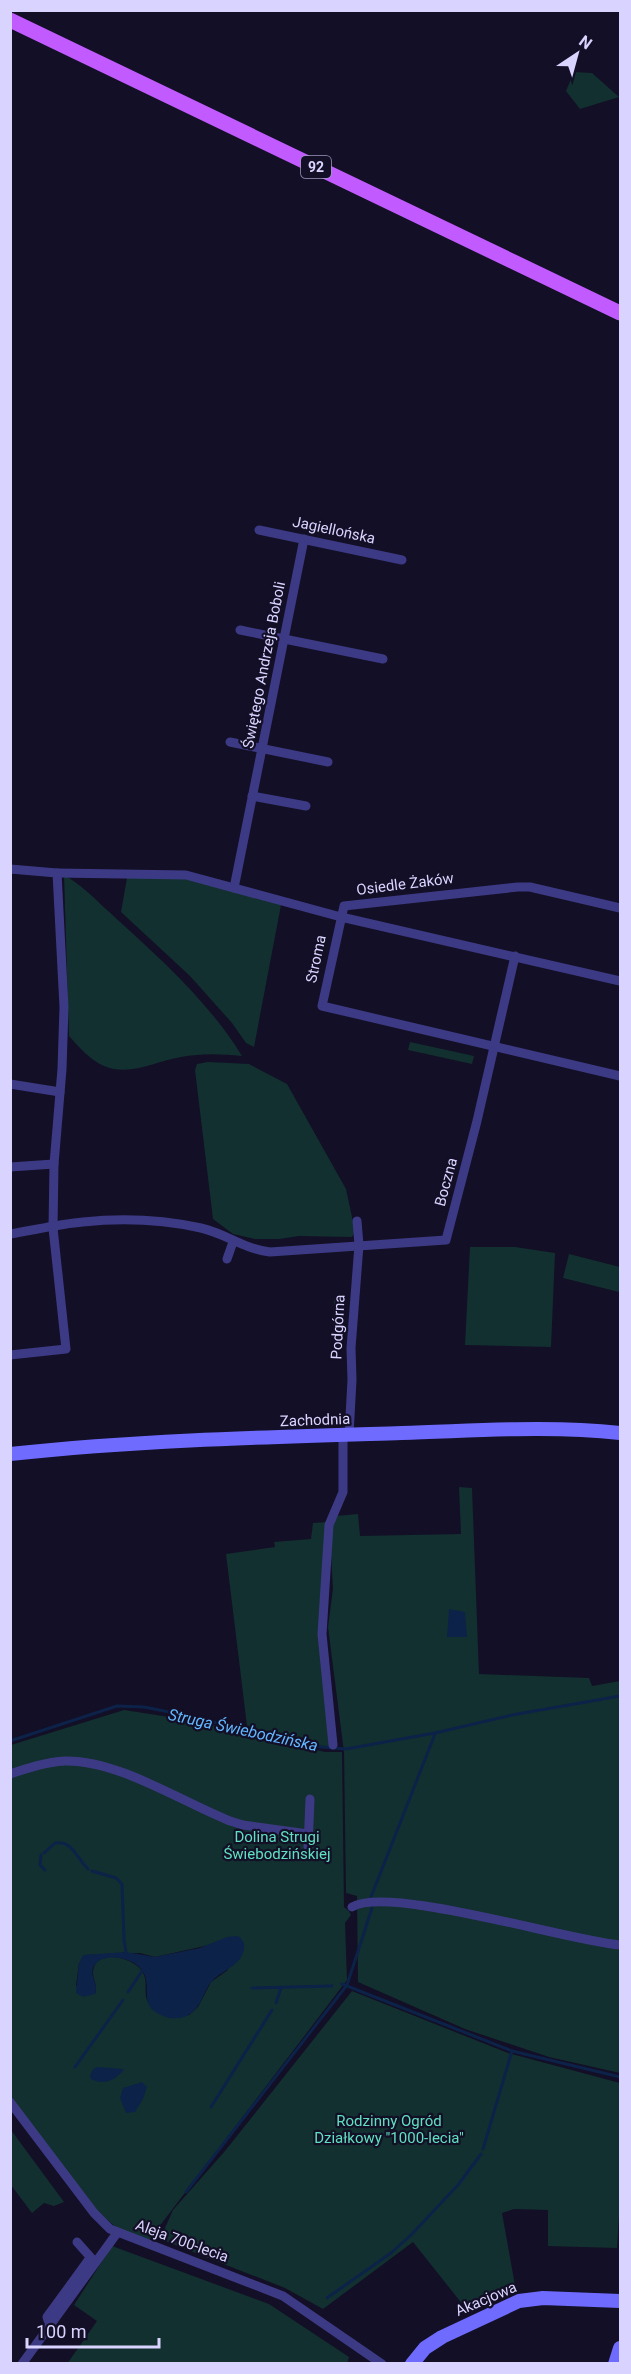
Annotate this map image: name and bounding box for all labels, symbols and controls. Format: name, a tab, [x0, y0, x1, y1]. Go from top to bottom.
north arrow	[547, 24, 607, 84]
text: N	[575, 31, 596, 53]
road number: 92	[301, 156, 331, 178]
street label: Jagiellońska	[291, 512, 377, 548]
street label: Świętego Andrzeja Boboli	[239, 580, 289, 750]
street label: Osiedle Żaków	[355, 869, 455, 899]
street label: Stroma	[302, 933, 330, 985]
street label: Boczna	[431, 1156, 461, 1208]
street label: Podgórna	[327, 1294, 349, 1360]
street label: Zachodnia	[280, 1410, 350, 1430]
water label: Struga Świebodzińska	[166, 1705, 320, 1755]
park label: Dolina Strugi Świebodzińskiej	[223, 1828, 331, 1863]
park label: Rodzinny Ogród Działkowy "1000-lecia"	[314, 2112, 464, 2147]
street label: Aleja 700-lecia	[133, 2216, 231, 2266]
street label: Akacjowa	[453, 2278, 519, 2320]
scale bar	[27, 2311, 159, 2349]
text: 100 m	[36, 2321, 87, 2342]

